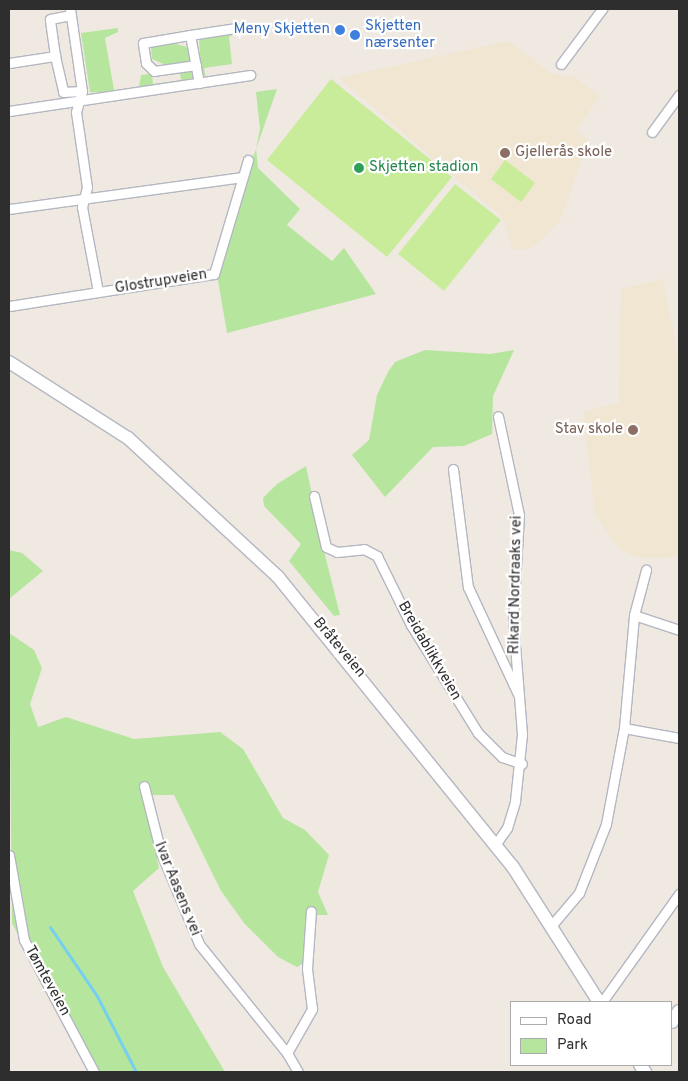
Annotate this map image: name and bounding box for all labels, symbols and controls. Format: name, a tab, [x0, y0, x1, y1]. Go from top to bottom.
place label: Skjetten nærsenter	[365, 17, 435, 52]
place label: Meny Skjetten	[234, 21, 330, 39]
marker: Meny Skjetten	[334, 24, 346, 36]
marker: Skjetten nærsenter	[349, 29, 361, 41]
place label: Gjellerås skole	[515, 144, 612, 162]
marker: Gjellerås skole	[499, 147, 511, 159]
place label: Skjetten stadion	[369, 159, 478, 177]
marker: Skjetten stadion	[353, 162, 365, 174]
street label: Glostrupveien	[114, 266, 208, 298]
place label: Stav skole	[555, 421, 623, 439]
marker: Stav skole	[627, 424, 639, 436]
street label: Rikard Nordraaks vei	[506, 515, 526, 655]
street label: Breidablikkveien	[393, 598, 465, 704]
street label: Bråteveien	[309, 614, 369, 682]
street label: Ivar Aasens vei	[150, 839, 204, 939]
street label: Tømteveien	[20, 943, 74, 1019]
legend	[510, 1001, 673, 1066]
text: Road	[557, 1011, 592, 1030]
text: Park	[557, 1036, 588, 1055]

